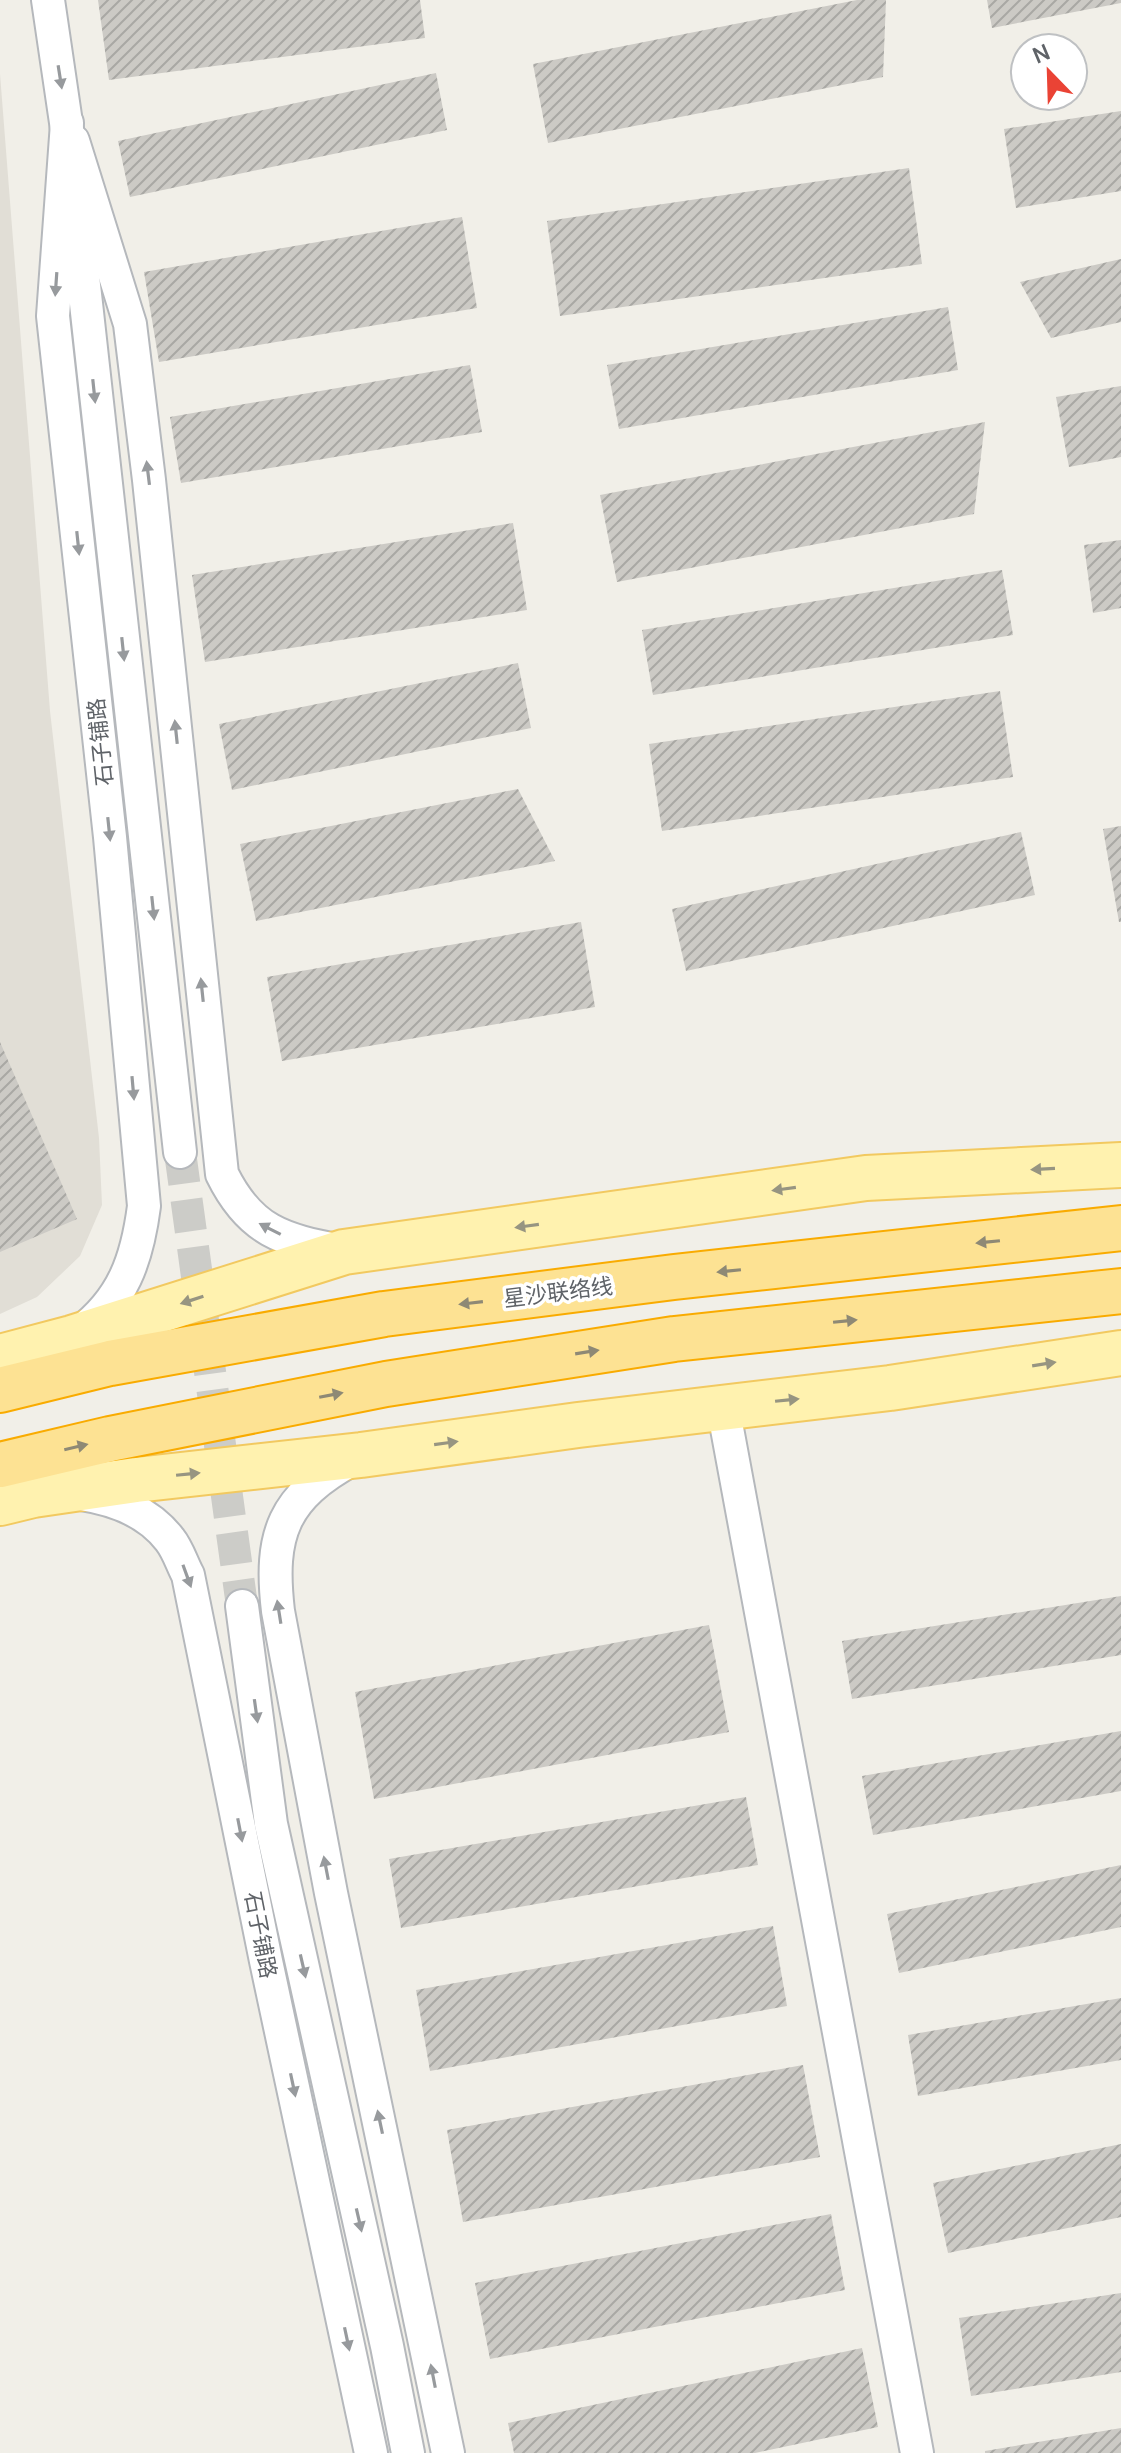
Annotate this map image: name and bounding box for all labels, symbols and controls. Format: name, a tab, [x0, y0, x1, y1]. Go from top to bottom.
north arrow	[1009, 32, 1089, 112]
text: N	[1028, 37, 1054, 70]
one-way arrow	[54, 65, 67, 90]
one-way arrow	[49, 272, 62, 297]
one-way arrow	[88, 379, 101, 404]
one-way arrow	[141, 460, 154, 485]
one-way arrow	[71, 531, 84, 556]
one-way arrow	[117, 637, 130, 662]
street label: 石子铺路	[80, 697, 120, 787]
one-way arrow	[169, 719, 182, 744]
one-way arrow	[102, 817, 115, 842]
one-way arrow	[146, 896, 159, 921]
one-way arrow	[196, 977, 209, 1002]
one-way arrow	[127, 1076, 140, 1101]
one-way arrow	[1030, 1163, 1055, 1176]
one-way arrow	[771, 1183, 796, 1196]
one-way arrow	[514, 1220, 539, 1233]
one-way arrow	[258, 1222, 281, 1236]
one-way arrow	[975, 1236, 1000, 1249]
one-way arrow	[716, 1264, 741, 1277]
street label: 星沙联络线	[502, 1270, 614, 1314]
one-way arrow	[180, 1294, 204, 1307]
one-way arrow	[458, 1297, 483, 1310]
one-way arrow	[833, 1314, 858, 1327]
one-way arrow	[575, 1346, 600, 1358]
one-way arrow	[1032, 1358, 1057, 1370]
one-way arrow	[318, 1388, 343, 1401]
one-way arrow	[775, 1393, 800, 1406]
one-way arrow	[434, 1436, 459, 1449]
one-way arrow	[63, 1440, 88, 1453]
one-way arrow	[176, 1468, 201, 1481]
one-way arrow	[181, 1564, 193, 1588]
one-way arrow	[272, 1599, 285, 1624]
one-way arrow	[250, 1699, 263, 1724]
one-way arrow	[234, 1818, 247, 1843]
one-way arrow	[320, 1855, 332, 1880]
street label: 石子铺路	[238, 1889, 284, 1981]
one-way arrow	[297, 1954, 310, 1979]
one-way arrow	[287, 2073, 300, 2098]
one-way arrow	[373, 2109, 386, 2134]
one-way arrow	[353, 2208, 366, 2233]
one-way arrow	[341, 2327, 354, 2352]
one-way arrow	[426, 2364, 438, 2389]

